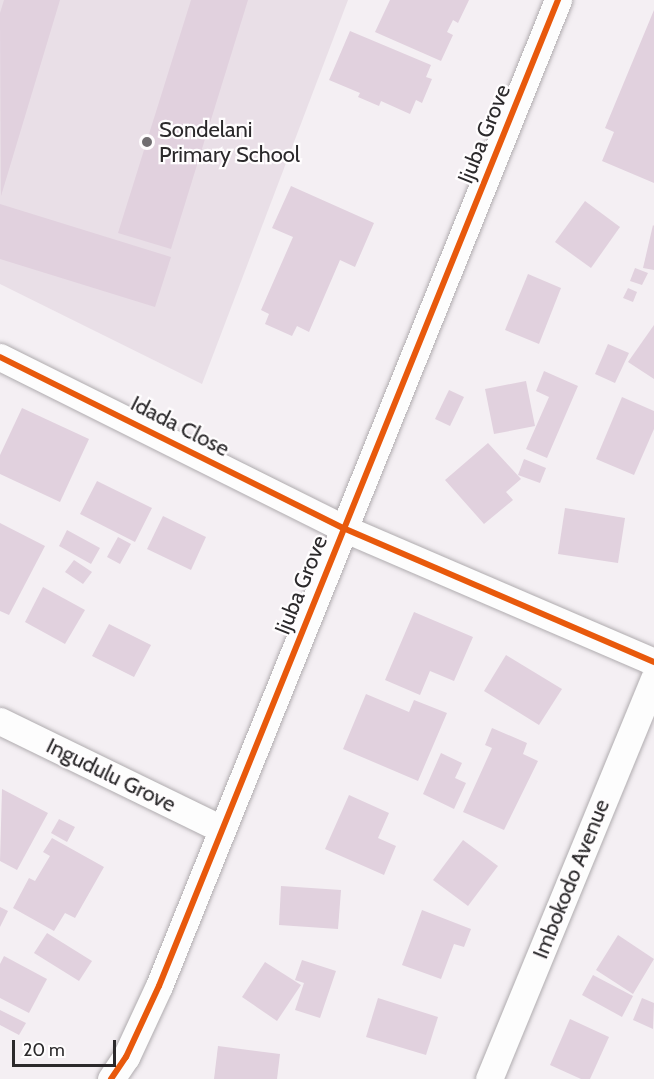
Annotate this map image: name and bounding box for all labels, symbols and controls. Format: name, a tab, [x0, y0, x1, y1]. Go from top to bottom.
street label: Ijuba Grove	[452, 81, 516, 187]
place label: Sondelani Primary School	[159, 116, 300, 168]
marker: Sondelani Primary School	[140, 135, 154, 149]
street label: Idada Close	[126, 390, 234, 462]
street label: Ijuba Grove	[269, 532, 333, 638]
street label: Ingudulu Grove	[42, 732, 180, 818]
street label: Imbokodo Avenue	[527, 795, 615, 963]
scale bar	[15, 1028, 118, 1066]
text: 20 m	[23, 1039, 65, 1061]

